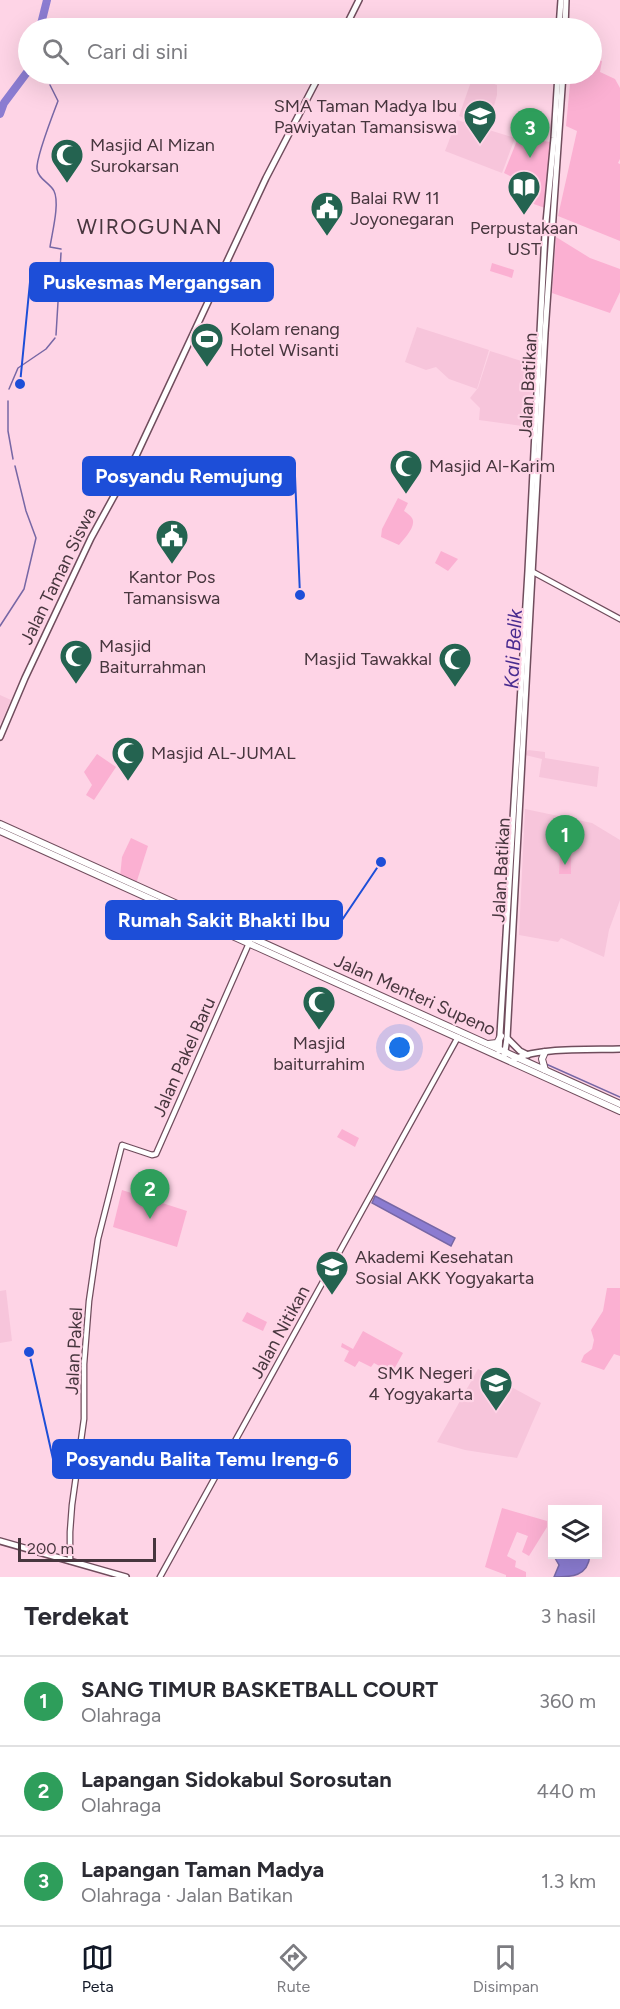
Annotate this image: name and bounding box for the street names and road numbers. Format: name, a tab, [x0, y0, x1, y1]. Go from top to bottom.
street label: Jalan Batikan	[514, 332, 542, 438]
street label: Jalan Taman Siswa	[15, 504, 101, 648]
street label: Jalan Batikan	[487, 817, 515, 923]
street label: Jalan Menteri Supeno	[331, 949, 499, 1041]
street label: Jalan Pakel Baru	[148, 994, 220, 1120]
street label: Jalan Nitikan	[245, 1282, 315, 1382]
street label: Jalan Pakel	[61, 1307, 87, 1395]

